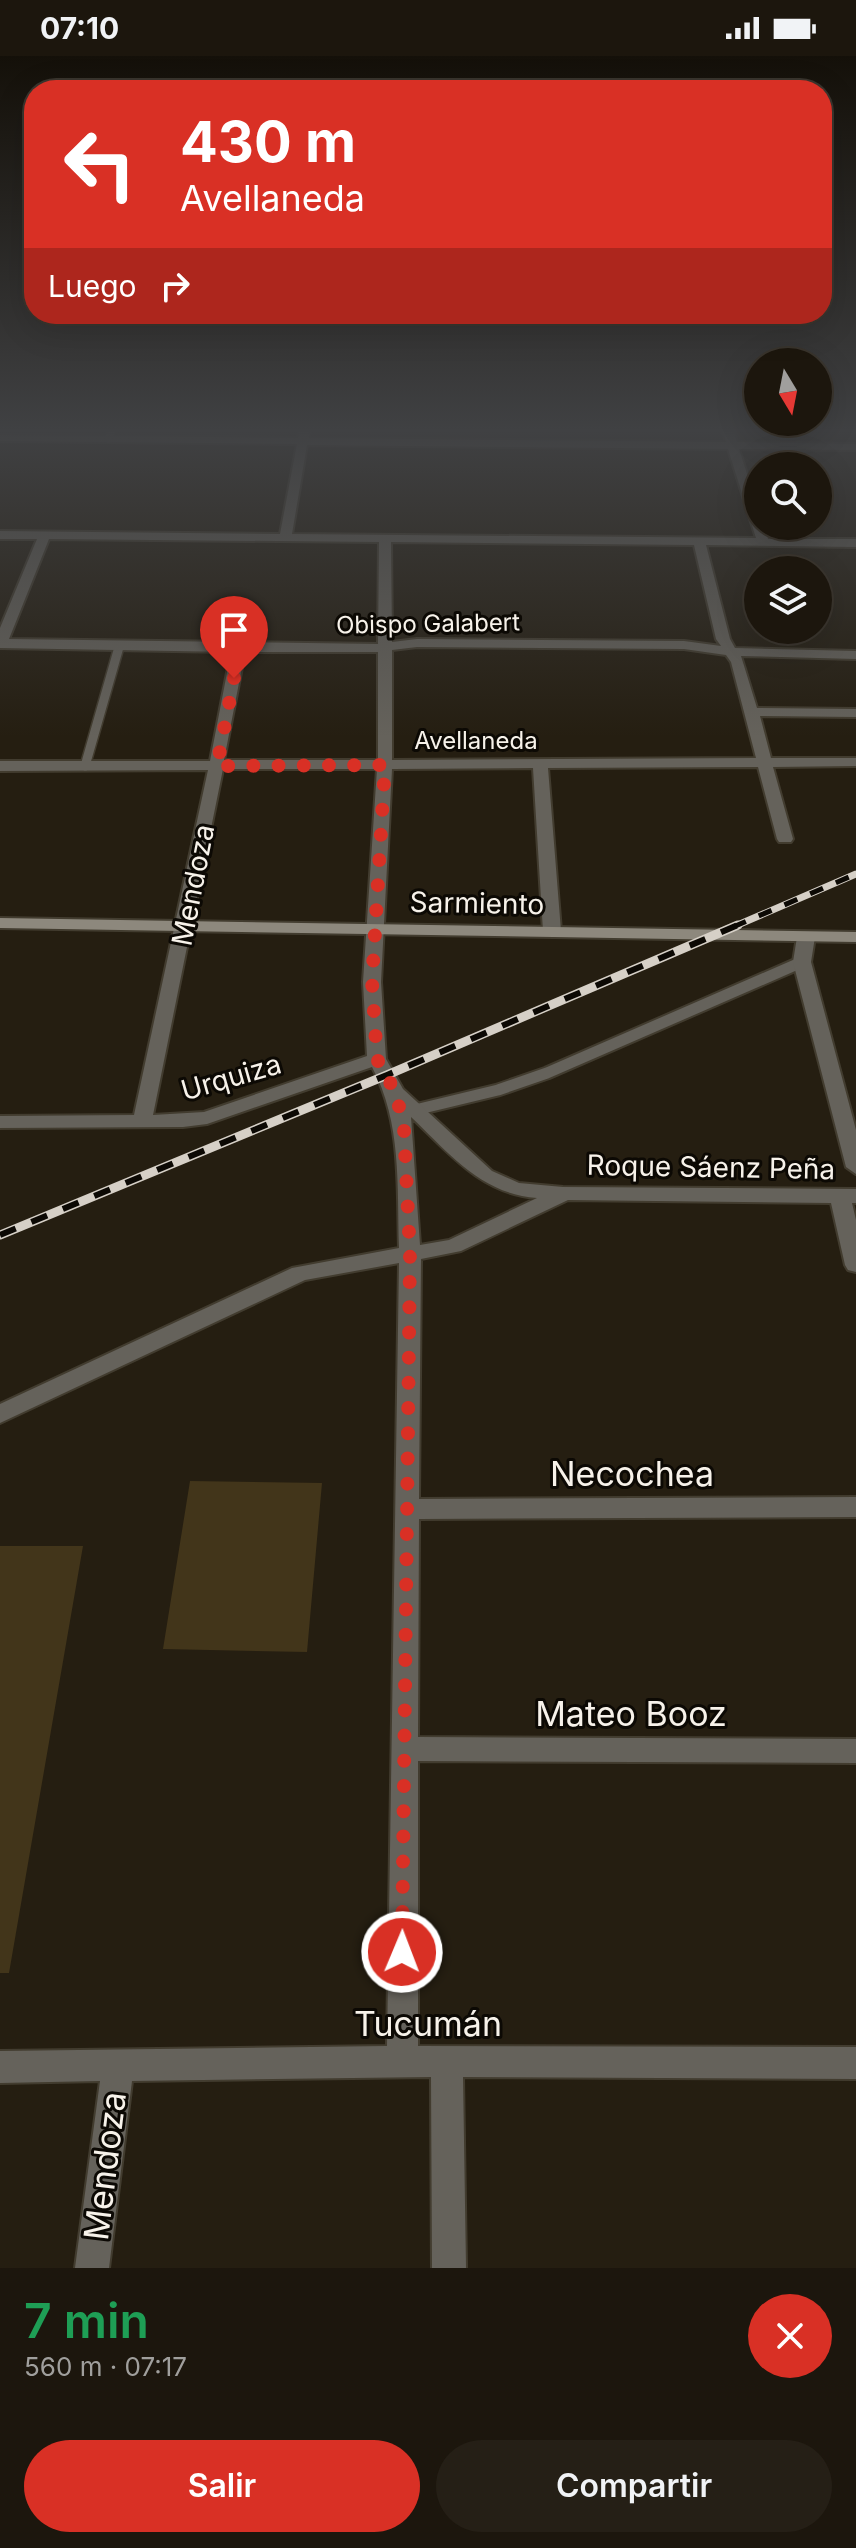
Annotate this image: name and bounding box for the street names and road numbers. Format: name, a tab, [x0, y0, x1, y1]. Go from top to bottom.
street label: Obispo Galabert	[336, 607, 520, 640]
street label: Avellaneda	[414, 726, 538, 755]
street label: Mendoza	[165, 821, 221, 949]
street label: Sarmiento	[409, 885, 545, 921]
street label: Urquiza	[177, 1047, 285, 1107]
street label: Roque Sáenz Peña	[586, 1148, 836, 1186]
street label: Necochea	[550, 1453, 714, 1494]
street label: Mateo Booz	[535, 1693, 727, 1734]
street label: Tucumán	[354, 2003, 502, 2044]
street label: Mendoza	[75, 2089, 134, 2242]

